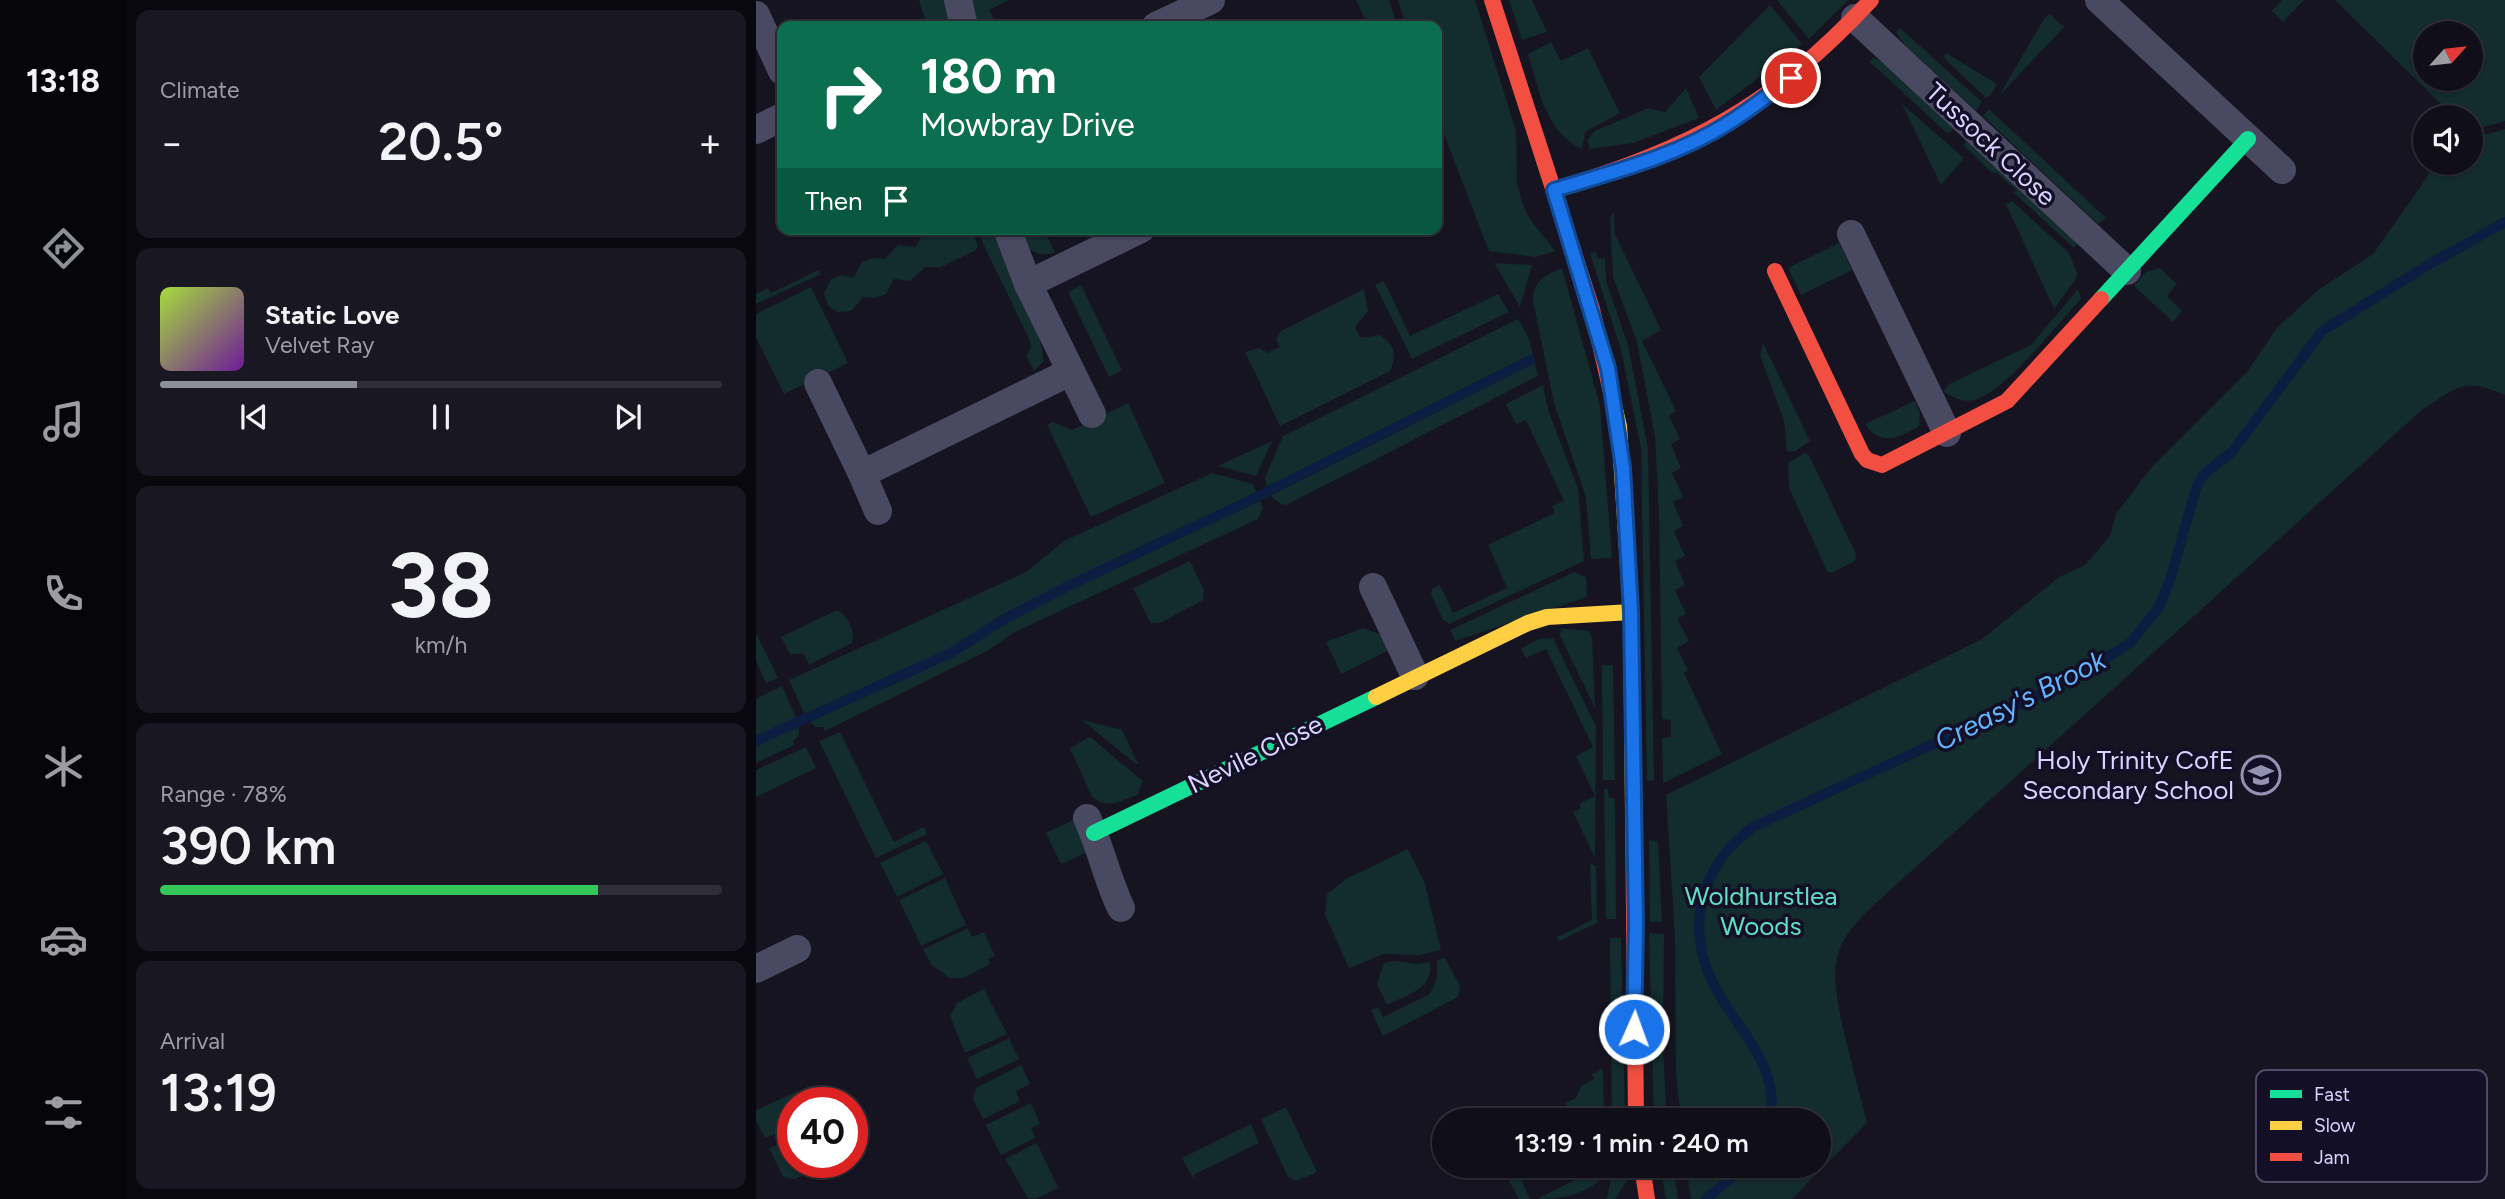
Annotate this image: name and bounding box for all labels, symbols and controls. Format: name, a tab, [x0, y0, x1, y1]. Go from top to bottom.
north arrow	[2413, 21, 2483, 91]
map controls	[2413, 21, 2483, 175]
text: 180 m	[920, 46, 1057, 105]
pin	[1761, 48, 1821, 108]
icon: right	[805, 49, 896, 140]
icon: arrive	[1772, 59, 1810, 97]
text: 13:18	[26, 62, 100, 100]
text: Climate	[160, 76, 239, 104]
street label: Tussock Close	[1919, 76, 2063, 212]
button: sound	[2413, 105, 2483, 175]
text: Mowbray Drive	[920, 106, 1135, 144]
text: 20.5°	[379, 111, 503, 173]
text: −	[160, 120, 184, 166]
text: +	[698, 120, 722, 166]
icon: arrive	[877, 182, 915, 220]
text: Then	[805, 185, 863, 217]
icon: directions	[39, 224, 88, 273]
text: Static Love	[265, 299, 399, 331]
text: Velvet Ray	[265, 331, 374, 359]
icon: music	[39, 397, 88, 446]
icon: previous	[235, 398, 273, 436]
icon: pause	[422, 398, 460, 436]
icon: next	[609, 398, 647, 436]
text: 38	[388, 531, 494, 640]
icon: phone	[39, 569, 88, 618]
text: km/h	[415, 631, 467, 659]
water label: Creasy's Brook	[1929, 642, 2113, 758]
street label: Nevile Close	[1182, 708, 1328, 800]
icon: climate	[39, 742, 88, 791]
place label: Holy Trinity CofE Secondary School	[2022, 744, 2234, 806]
school or university icon: Holy Trinity CofE Secondary School	[2240, 754, 2282, 796]
text: Range · 78%	[160, 780, 287, 808]
text: 390 km	[160, 815, 336, 877]
park label: Woldhurstlea Woods	[1685, 880, 1837, 942]
icon: car	[39, 915, 88, 964]
position arrow	[1597, 992, 1671, 1066]
text: Arrival	[160, 1027, 225, 1055]
text: 13:19	[160, 1062, 277, 1124]
legend	[2256, 1070, 2487, 1182]
text: Fast	[2314, 1083, 2350, 1106]
speed limit sign: 40	[777, 1087, 868, 1178]
icon: filters	[39, 1088, 88, 1137]
text: Slow	[2314, 1114, 2356, 1137]
text: 13:19 · 1 min · 240 m	[1514, 1127, 1749, 1159]
text: Jam	[2314, 1146, 2350, 1169]

